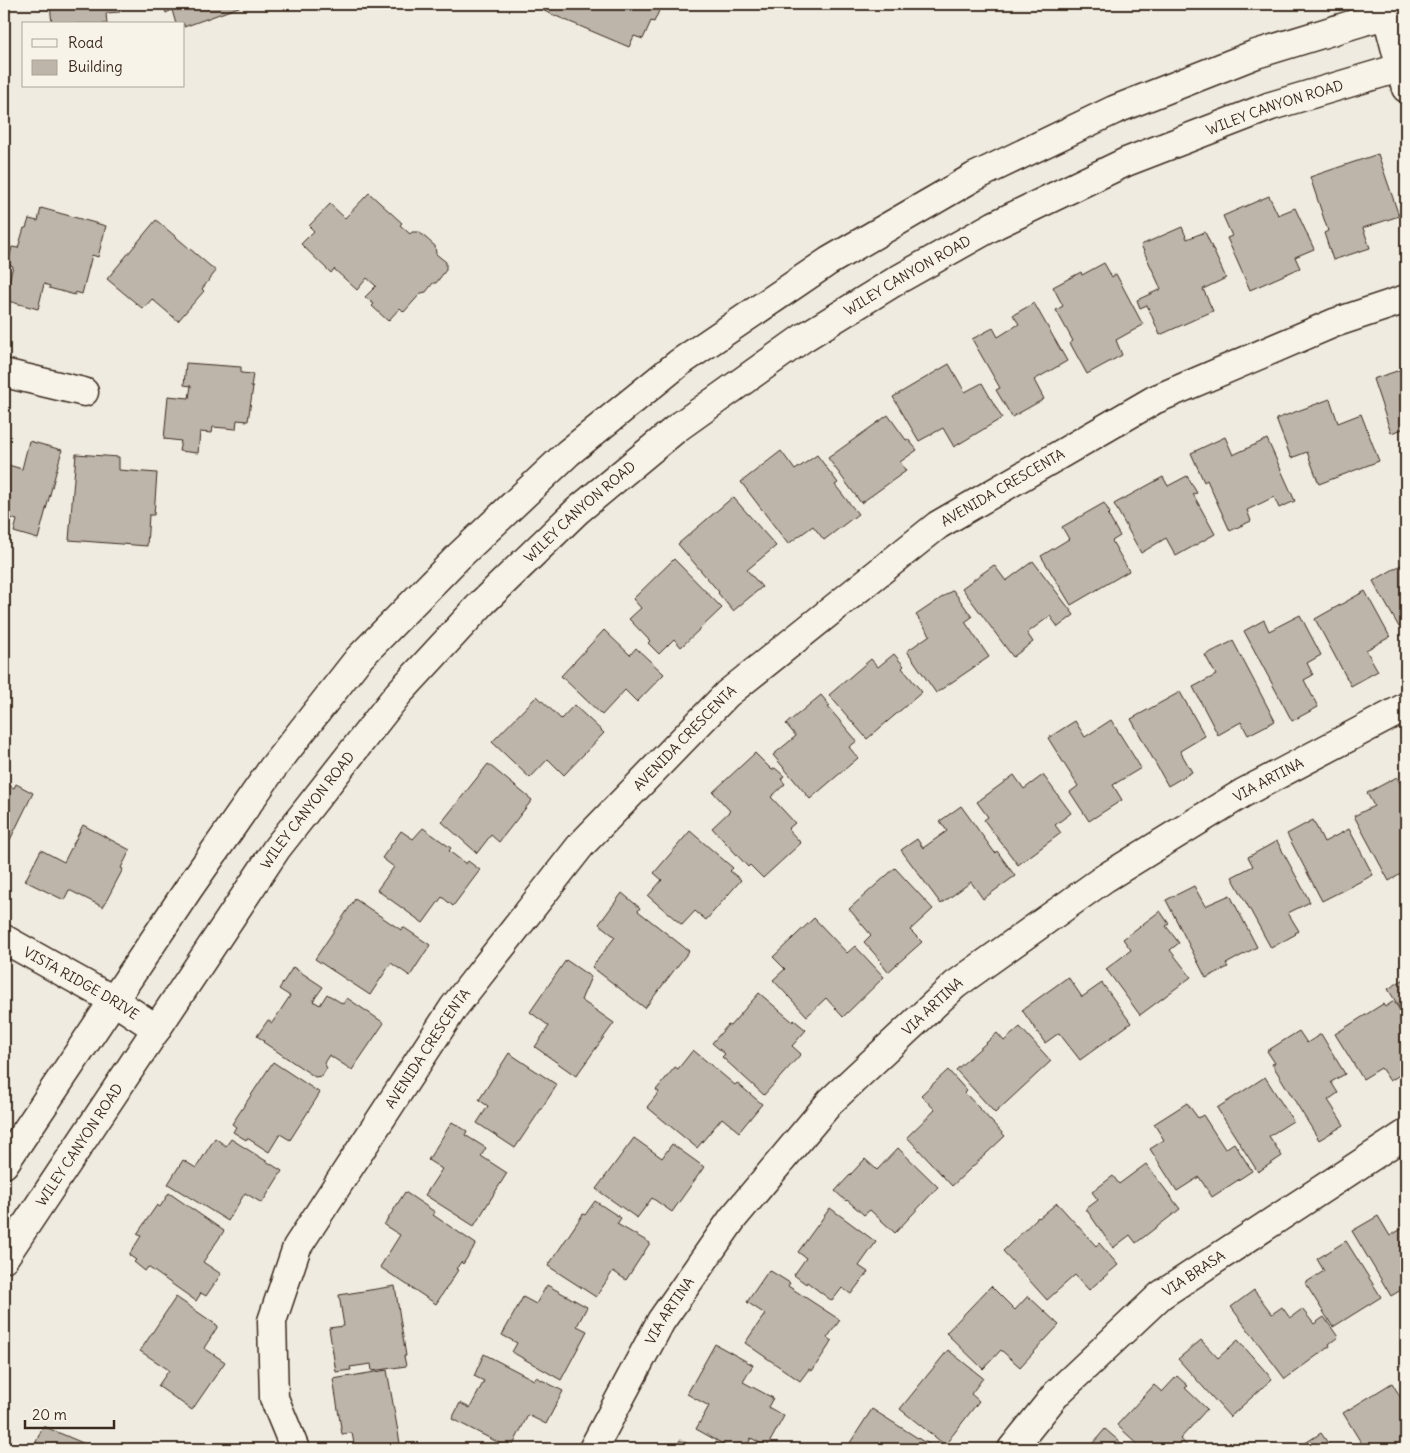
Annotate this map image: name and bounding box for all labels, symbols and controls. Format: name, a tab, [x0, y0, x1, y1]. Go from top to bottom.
legend	[22, 22, 185, 88]
text: Road	[68, 33, 103, 52]
text: Building	[68, 57, 123, 76]
street label: WILEY CANYON ROAD	[1204, 76, 1345, 139]
street label: WILEY CANYON ROAD	[841, 231, 974, 320]
street label: AVENIDA CRESCENTA	[937, 445, 1068, 531]
street label: WILEY CANYON ROAD	[520, 457, 639, 566]
street label: AVENIDA CRESCENTA	[629, 681, 740, 795]
street label: WILEY CANYON ROAD	[257, 748, 358, 873]
street label: VIA ARTINA	[1230, 754, 1307, 806]
street label: VISTA RIDGE DRIVE	[20, 943, 142, 1024]
street label: VIA ARTINA	[898, 973, 966, 1039]
street label: AVENIDA CRESCENTA	[381, 985, 474, 1112]
street label: WILEY CANYON ROAD	[32, 1080, 127, 1210]
street label: VIA BRASA	[1159, 1246, 1228, 1300]
street label: VIA ARTINA	[641, 1274, 698, 1348]
scale bar	[25, 1398, 114, 1430]
text: 20 m	[32, 1405, 67, 1424]

